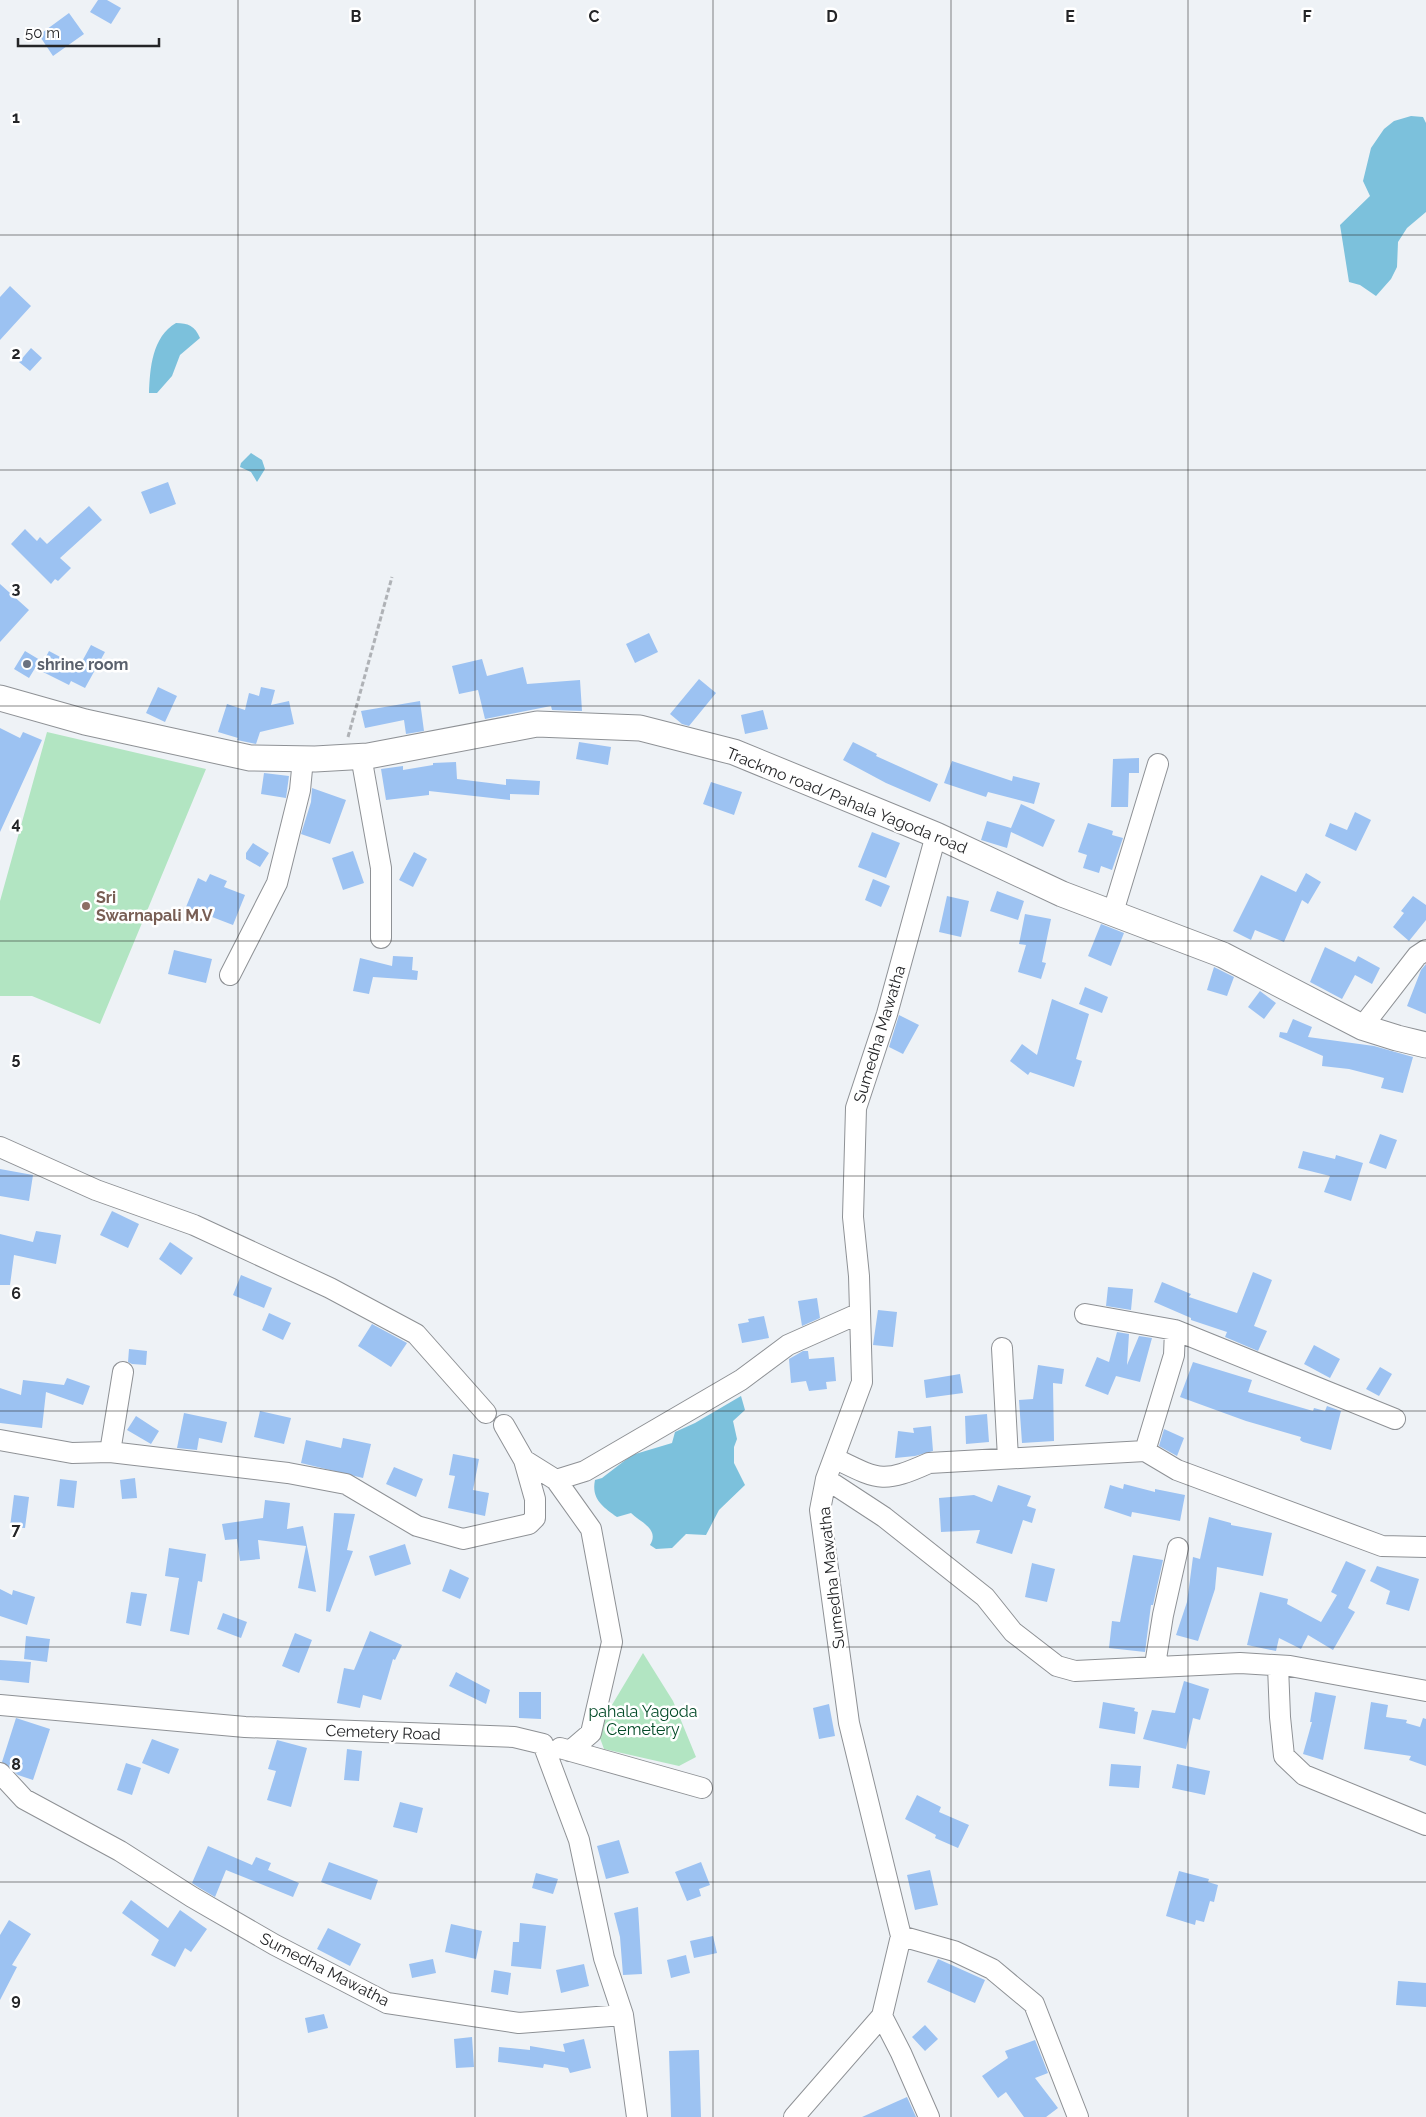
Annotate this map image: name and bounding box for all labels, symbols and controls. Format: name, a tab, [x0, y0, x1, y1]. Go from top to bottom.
text: B	[351, 7, 362, 26]
text: C	[589, 7, 600, 26]
text: D	[826, 7, 838, 26]
text: E	[1065, 7, 1075, 26]
text: F	[1302, 7, 1312, 26]
scale bar	[18, 15, 159, 47]
text: 50 m	[25, 24, 60, 42]
text: 1	[12, 108, 20, 127]
text: 2	[11, 344, 21, 363]
text: 3	[12, 579, 21, 598]
place label: shrine room	[37, 655, 128, 674]
marker: shrine room	[21, 658, 33, 670]
street label: Trackmo road/Pahala Yagoda road	[724, 743, 970, 858]
text: 4	[11, 814, 21, 833]
place label: Sri Swarnapali M.V	[96, 888, 213, 925]
marker: Sri Swarnapali M.V	[80, 900, 92, 912]
street label: Sumedha Mawatha	[850, 963, 909, 1105]
text: 5	[12, 1049, 21, 1068]
text: 6	[11, 1284, 21, 1303]
street label: Sumedha Mawatha	[815, 1506, 848, 1650]
text: 7	[12, 1520, 21, 1539]
park label: pahala Yagoda Cemetery	[589, 1702, 698, 1739]
street label: Cemetery Road	[325, 1721, 441, 1744]
text: 8	[11, 1755, 21, 1774]
street label: Sumedha Mawatha	[257, 1929, 393, 2010]
text: 9	[11, 1990, 21, 2009]

